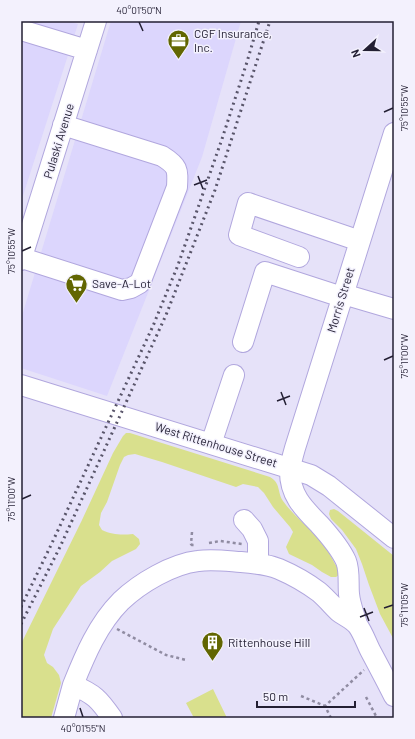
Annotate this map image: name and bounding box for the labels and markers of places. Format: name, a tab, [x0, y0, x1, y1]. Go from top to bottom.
place label: CGF Insurance, Inc.	[194, 26, 272, 54]
office icon: CGF Insurance, Inc.	[165, 28, 191, 61]
supermarket icon: Save-A-Lot	[63, 271, 89, 304]
place label: Save-A-Lot	[92, 276, 151, 290]
building icon: Rittenhouse Hill	[199, 630, 225, 663]
place label: Rittenhouse Hill	[228, 635, 310, 649]

